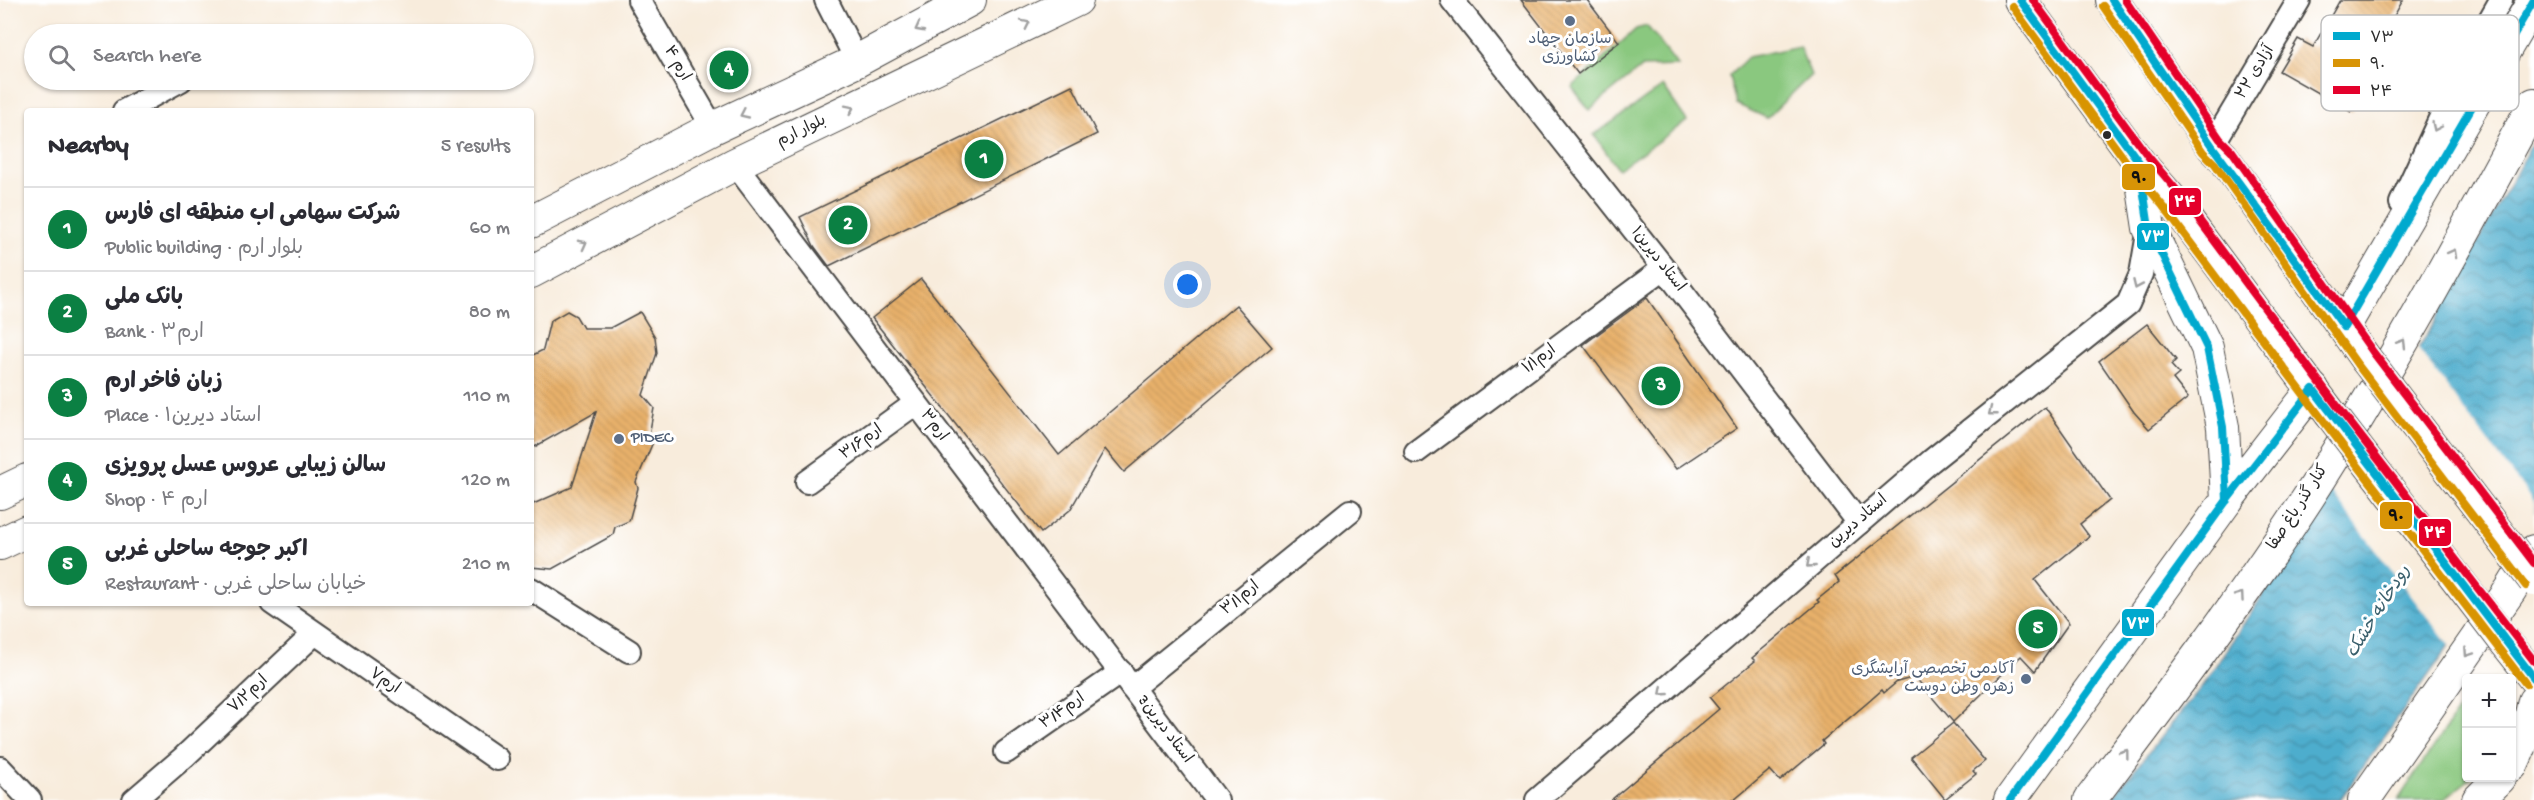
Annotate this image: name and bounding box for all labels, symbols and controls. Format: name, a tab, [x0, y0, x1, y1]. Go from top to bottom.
marker: سازمان جهاد کشاورزی	[1563, 14, 1577, 28]
legend	[2321, 15, 2519, 111]
one-way arrow	[1019, 20, 1030, 32]
one-way arrow	[914, 21, 925, 32]
search box	[24, 24, 534, 90]
text: ۷۳	[2370, 30, 2394, 49]
place label: سازمان جهاد کشاورزی	[1528, 31, 1612, 68]
icon: search	[45, 41, 78, 74]
street label: آزادی ۲۲	[2232, 41, 2280, 103]
street label: ارم ۴	[658, 43, 694, 85]
text: Search here	[93, 44, 201, 70]
pin: 4	[710, 48, 748, 92]
text: ۹۰	[2370, 57, 2385, 76]
text: ۲۴	[2370, 84, 2393, 103]
one-way arrow	[844, 104, 855, 116]
one-way arrow	[739, 106, 750, 118]
street label: بلوار ارم	[774, 112, 830, 152]
one-way arrow	[2431, 120, 2443, 131]
unlabelled marker	[2101, 129, 2113, 141]
text: Nearby	[48, 132, 129, 163]
text: 5 results	[441, 136, 510, 159]
pin: 1	[964, 136, 1004, 182]
line badge: ۹۰	[2121, 163, 2156, 191]
text: ۹۰	[2131, 171, 2147, 190]
line badge: ۲۴	[2168, 187, 2202, 216]
text: ۲۴	[2174, 195, 2196, 214]
text: شرکت سهامی اب منطقه ای فارس	[105, 202, 400, 228]
pin: 2	[828, 202, 868, 248]
text: 1	[63, 218, 72, 241]
text: 60 m	[470, 218, 510, 241]
line badge: ۷۳	[2136, 222, 2170, 251]
street label: استاد دیرین۱	[1626, 224, 1688, 296]
text: ۷۳	[2141, 229, 2165, 249]
text: Public building · بلوار ارم	[105, 238, 303, 261]
one-way arrow	[576, 240, 587, 252]
one-way arrow	[2446, 249, 2457, 260]
your location	[1173, 270, 1202, 299]
one-way arrow	[2132, 278, 2144, 289]
text: بانک ملی	[105, 286, 183, 312]
text: 2	[63, 302, 72, 325]
text: 80 m	[469, 302, 510, 325]
text: Bank · ارم۳	[105, 322, 204, 345]
one-way arrow	[2394, 339, 2406, 349]
street label: ۱/۱ارم	[1519, 341, 1561, 379]
pin: 3	[1642, 364, 1680, 408]
text: زبان فاخر ارم	[105, 370, 222, 396]
text: 3	[62, 386, 73, 409]
text: 110 m	[464, 386, 510, 409]
one-way arrow	[1988, 405, 1999, 416]
text: Place · استاد دیرین۱	[105, 406, 262, 429]
street label: ارم۳	[915, 406, 951, 446]
street label: ۳/۶ارم	[837, 421, 887, 465]
place label: PIDEC	[630, 430, 674, 449]
marker: PIDEC	[612, 432, 626, 446]
text: سالن زیبایی عروس عسل پرويزی	[105, 454, 386, 480]
street label: کنار گذر باغ صفا	[2262, 460, 2334, 554]
text: 4	[63, 470, 72, 493]
text: 120 m	[462, 470, 510, 493]
text: Shop · ارم ۴	[105, 490, 208, 513]
street label: استاد دیرین	[1826, 491, 1892, 553]
line badge: ۹۰	[2379, 501, 2413, 530]
text: ۹۰	[2388, 509, 2404, 528]
line badge: ۲۴	[2418, 518, 2452, 547]
text: ۲۴	[2424, 526, 2446, 545]
text: اکبر جوجه ساحلی غربی	[105, 538, 308, 564]
text: 5	[62, 554, 73, 577]
text: 210 m	[462, 554, 510, 577]
one-way arrow	[1806, 557, 1817, 568]
water label: رودخانه خشک	[2342, 562, 2416, 662]
text: Restaurant · خیابان ساحلی غربی	[105, 574, 367, 597]
street label: ۳/۱ارم	[1218, 578, 1264, 620]
one-way arrow	[2233, 592, 2244, 603]
pin: 5	[2018, 606, 2058, 652]
line badge: ۷۳	[2121, 608, 2155, 637]
text: ۷۳	[2126, 616, 2150, 636]
one-way arrow	[2464, 646, 2475, 657]
place label: آکادمی تخصصی آرایشگری زهره وطن دوست	[1851, 658, 2015, 698]
street label: ارم۷	[365, 665, 403, 699]
street label: ۷/۲ارم	[225, 672, 273, 718]
marker: آکادمی تخصصی آرایشگری زهره وطن دوست	[2019, 672, 2033, 686]
map controls	[2462, 674, 2516, 782]
button: +	[2462, 674, 2516, 728]
one-way arrow	[1659, 685, 1669, 696]
street label: ۳/۴ارم	[1037, 690, 1089, 734]
street label: 3استاد دیرین	[1132, 691, 1196, 768]
button: −	[2462, 728, 2516, 782]
one-way arrow	[2118, 749, 2129, 760]

